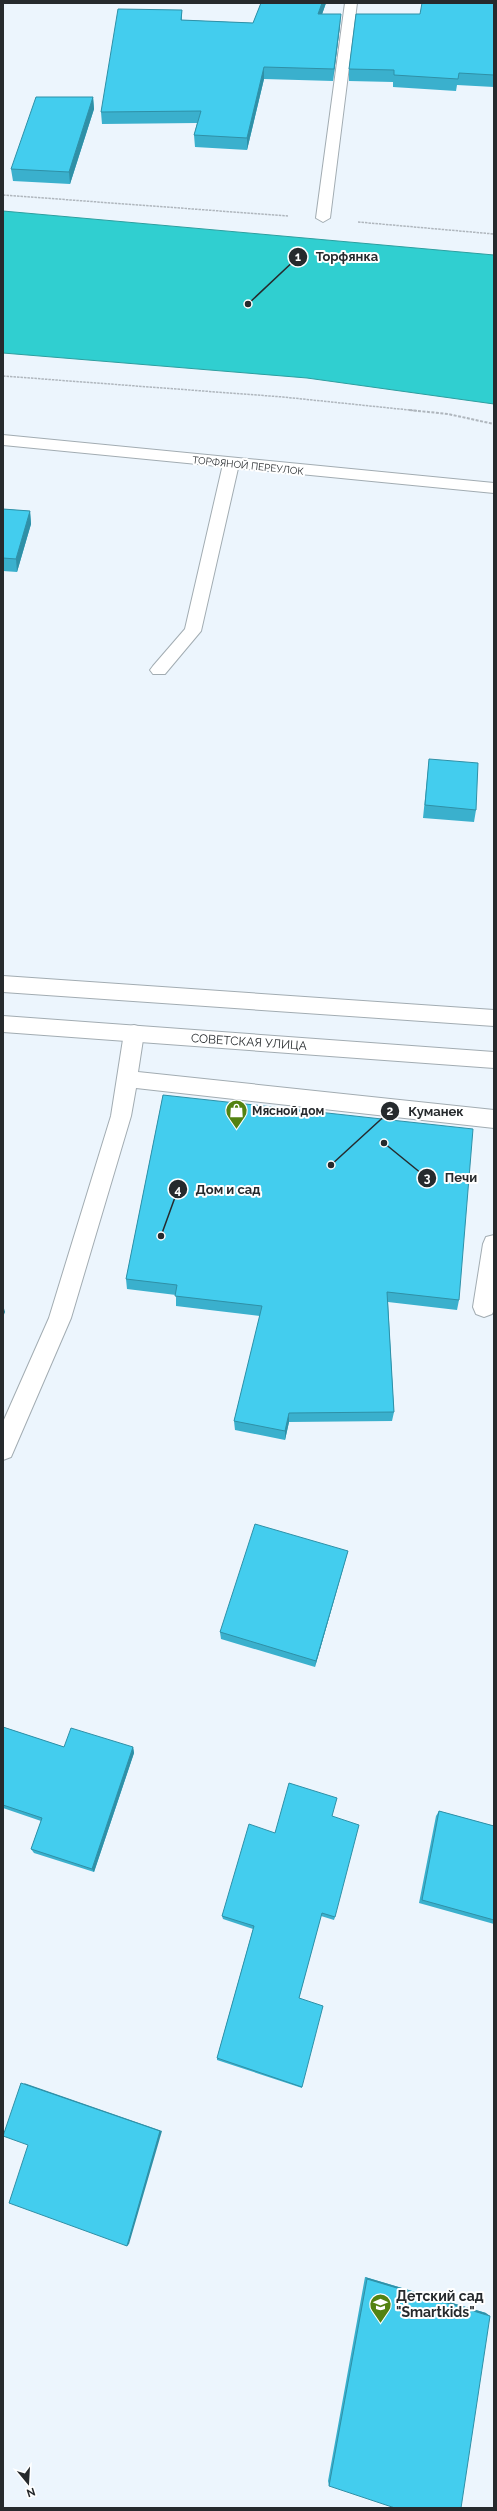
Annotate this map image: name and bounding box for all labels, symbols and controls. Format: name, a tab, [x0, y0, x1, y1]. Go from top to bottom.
callout: Торфянка	[288, 244, 386, 269]
text: Торфянка	[316, 249, 379, 264]
text: 1	[295, 250, 301, 264]
street label: ТОРФЯНОЙ ПЕРЕУЛОК	[192, 454, 305, 477]
street label: СОВЕТСКАЯ УЛИЦА	[191, 1031, 307, 1053]
shop icon: Мясной дом	[223, 1098, 249, 1131]
callout: Куманек	[380, 1098, 472, 1123]
place label: Мясной дом	[252, 1104, 324, 1118]
text: 2	[387, 1104, 394, 1118]
text: Куманек	[408, 1104, 464, 1119]
callout: Печи	[417, 1165, 485, 1190]
text: Печи	[445, 1170, 477, 1185]
text: 3	[424, 1171, 431, 1185]
callout: Дом и сад	[168, 1177, 269, 1202]
text: Дом и сад	[196, 1182, 260, 1197]
text: 4	[175, 1183, 182, 1197]
place label: Детский сад "Smartkids"	[396, 2288, 484, 2320]
school or university icon: Детский сад "Smartkids"	[367, 2291, 393, 2324]
north arrow	[8, 2463, 48, 2503]
text: N	[25, 2485, 37, 2500]

